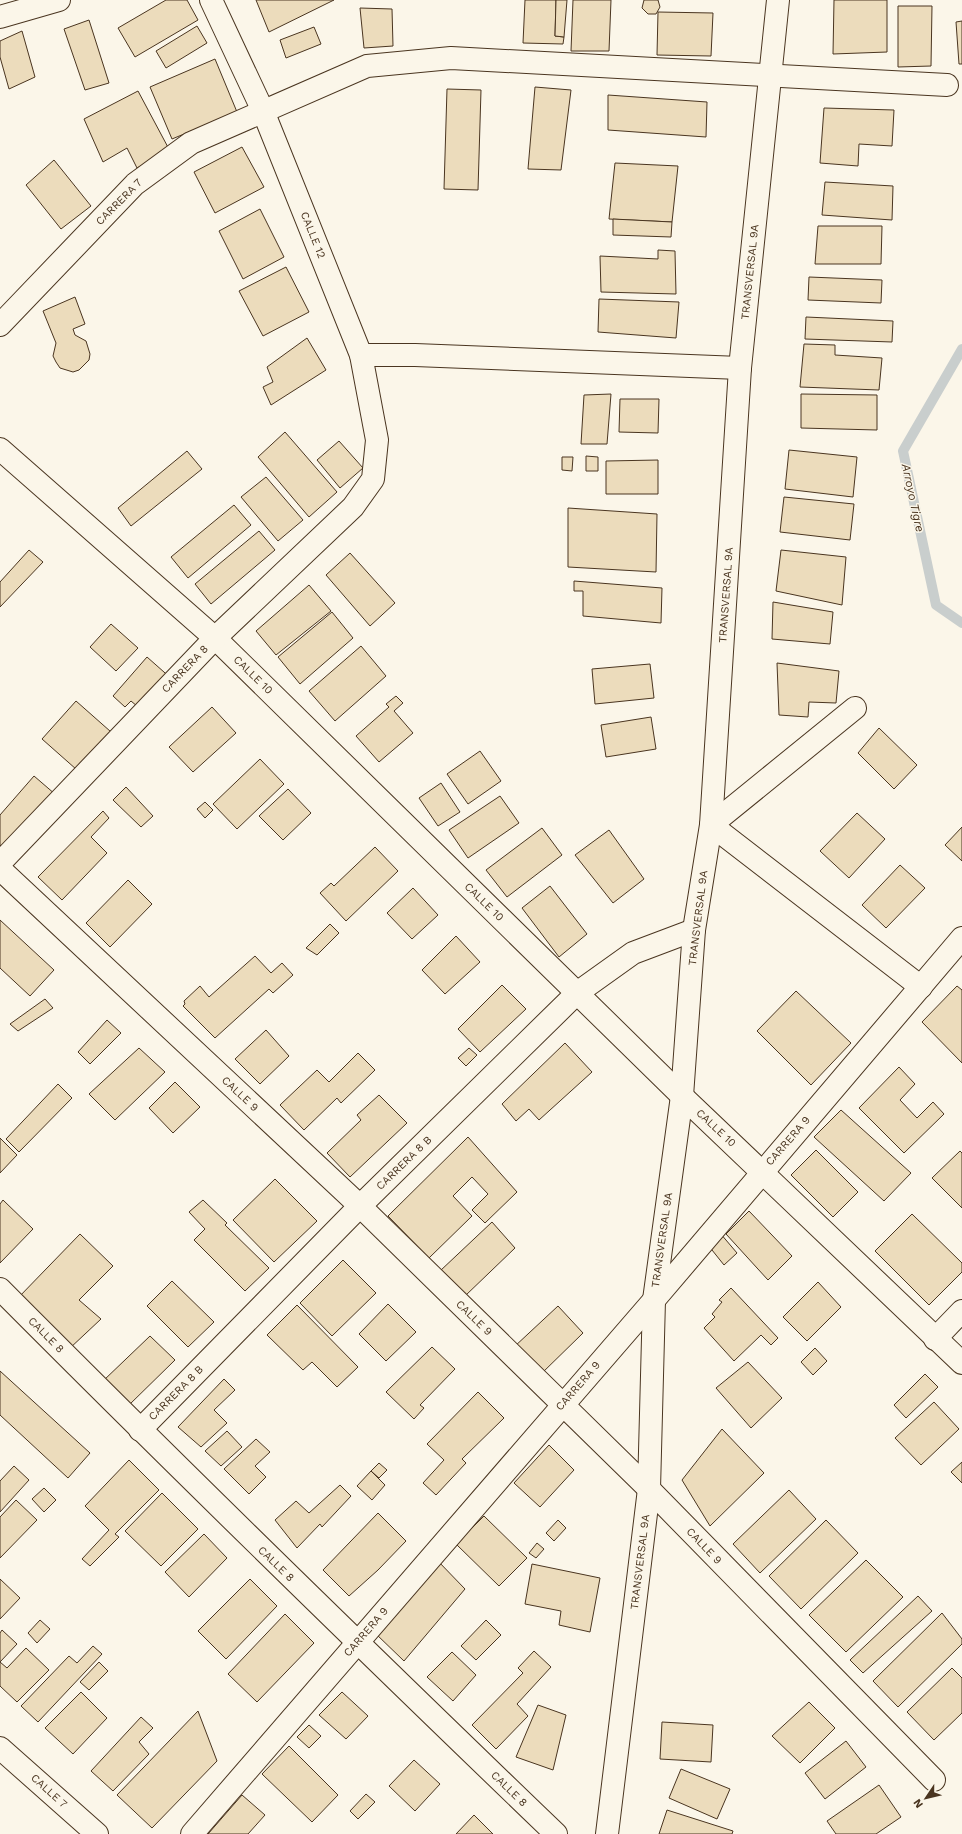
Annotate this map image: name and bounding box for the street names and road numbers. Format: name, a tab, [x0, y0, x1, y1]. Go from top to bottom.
street label: CARRERA 7	[93, 176, 145, 228]
street label: CALLE 12	[298, 210, 328, 260]
street label: TRANSVERSAL 9A	[739, 224, 761, 320]
street label: TRANSVERSAL 9A	[716, 547, 736, 643]
street label: CARRERA 8	[159, 642, 211, 696]
street label: CALLE 10	[231, 653, 275, 697]
street label: TRANSVERSAL 9A	[686, 870, 710, 966]
street label: CALLE 10	[462, 880, 506, 924]
street label: CALLE 9	[219, 1074, 261, 1114]
street label: CALLE 10	[693, 1106, 739, 1150]
street label: CARRERA 9	[763, 1114, 813, 1168]
street label: CARRERA 8 B	[374, 1133, 434, 1193]
street label: TRANSVERSAL 9A	[649, 1192, 675, 1288]
street label: CALLE 9	[453, 1298, 495, 1339]
street label: CALLE 8	[25, 1314, 67, 1356]
street label: CARRERA 9	[553, 1359, 603, 1413]
street label: CARRERA 8 B	[146, 1363, 206, 1423]
street label: TRANSVERSAL 9A	[628, 1514, 652, 1610]
street label: CALLE 9	[684, 1525, 725, 1567]
street label: CALLE 8	[255, 1544, 297, 1585]
street label: CARRERA 9	[341, 1605, 391, 1659]
street label: CALLE 8	[488, 1769, 530, 1810]
street label: CALLE 7	[28, 1771, 70, 1811]

